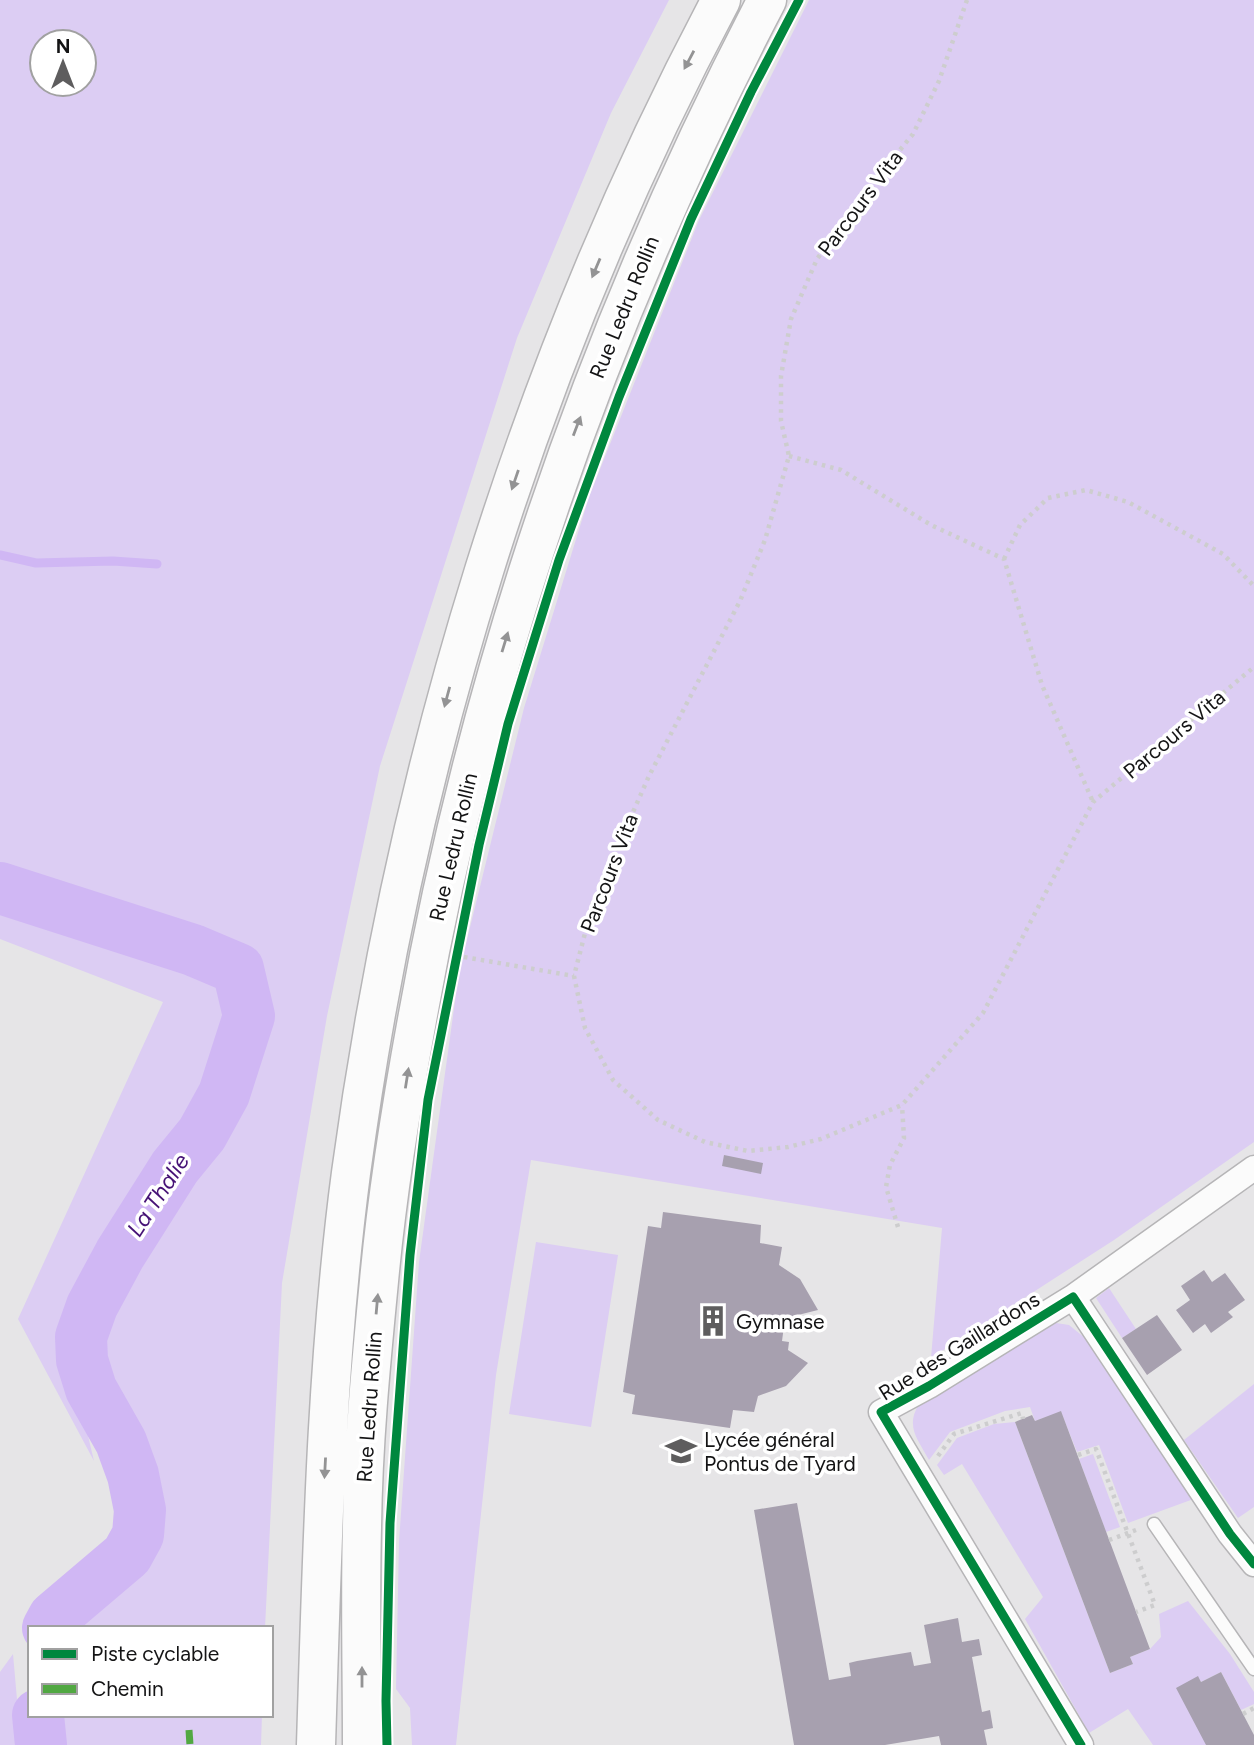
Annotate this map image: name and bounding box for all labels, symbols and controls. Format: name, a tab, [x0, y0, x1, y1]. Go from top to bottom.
north arrow	[28, 28, 98, 98]
text: N	[56, 35, 70, 58]
one-way arrow	[683, 50, 695, 70]
street label: Parcours Vita	[812, 146, 908, 260]
street label: Rue Ledru Rollin	[584, 232, 664, 382]
one-way arrow	[590, 257, 601, 278]
one-way arrow	[572, 415, 583, 436]
one-way arrow	[509, 470, 520, 491]
one-way arrow	[501, 631, 511, 652]
street label: Parcours Vita	[1118, 684, 1230, 784]
one-way arrow	[442, 687, 452, 708]
street label: Rue Ledru Rollin	[424, 770, 482, 924]
street label: Parcours Vita	[575, 810, 643, 936]
one-way arrow	[402, 1067, 413, 1089]
water label: La Thalie	[121, 1148, 195, 1242]
street label: Rue des Gaillardons	[874, 1286, 1044, 1406]
one-way arrow	[372, 1293, 383, 1315]
building icon: Gymnase	[696, 1304, 730, 1338]
place label: Gymnase	[736, 1309, 825, 1334]
street label: Rue Ledru Rollin	[351, 1331, 387, 1483]
place label: Lycée général Pontus de Tyard	[704, 1427, 856, 1476]
school or university icon: Lycée général Pontus de Tyard	[664, 1434, 698, 1468]
one-way arrow	[320, 1457, 331, 1479]
legend	[28, 1626, 273, 1717]
text: Piste cyclable	[91, 1641, 219, 1666]
one-way arrow	[356, 1666, 368, 1688]
text: Chemin	[91, 1676, 164, 1701]

